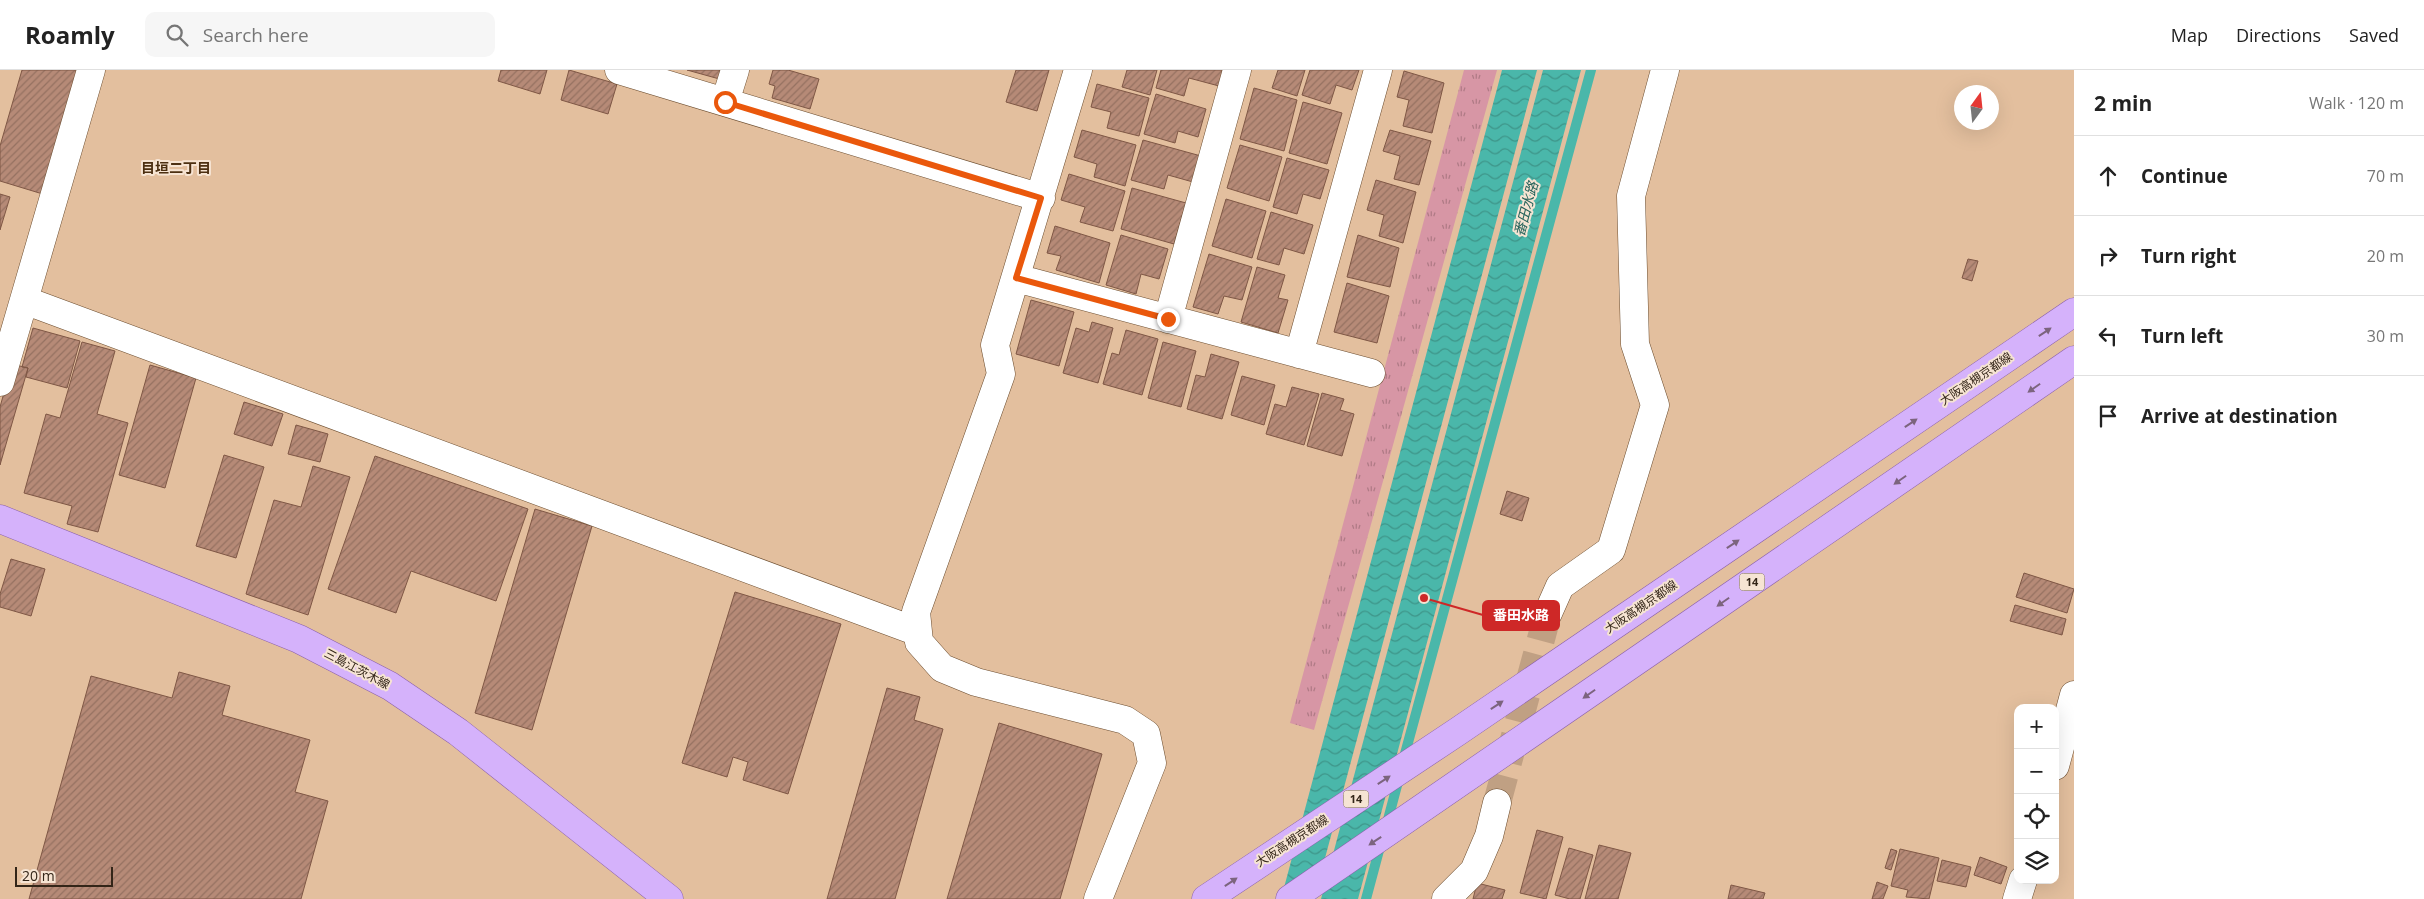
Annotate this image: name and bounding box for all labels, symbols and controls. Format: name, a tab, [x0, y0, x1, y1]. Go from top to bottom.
search box	[145, 12, 495, 57]
text: Roamly	[25, 18, 115, 51]
icon: search	[163, 21, 191, 49]
text: Search here	[203, 22, 309, 48]
text: Map	[2171, 23, 2208, 47]
text: Directions	[2236, 23, 2321, 47]
text: Saved	[2349, 23, 2399, 47]
north arrow	[1954, 85, 1999, 130]
text: 2 min	[2094, 89, 2152, 117]
route start	[714, 91, 737, 114]
text: Walk · 120 m	[2309, 92, 2404, 114]
district label: 目垣二丁目	[141, 158, 211, 177]
icon: ahead	[2094, 162, 2122, 190]
text: Continue	[2141, 163, 2228, 189]
text: 70 m	[2367, 165, 2404, 187]
water label: 番田水路	[1509, 178, 1542, 238]
icon: right	[2094, 242, 2122, 270]
text: Turn right	[2141, 243, 2236, 269]
text: 20 m	[2367, 245, 2404, 267]
route end	[1157, 308, 1180, 331]
icon: left	[2094, 322, 2122, 350]
text: Turn left	[2141, 323, 2223, 349]
text: 30 m	[2367, 325, 2404, 347]
one-way arrow	[2038, 327, 2052, 337]
street label: 大阪高槻京都線	[1936, 348, 2015, 409]
one-way arrow	[2027, 383, 2041, 393]
icon: arrive	[2094, 402, 2122, 430]
text: Arrive at destination	[2141, 403, 2338, 429]
one-way arrow	[1904, 418, 1917, 428]
one-way arrow	[1893, 475, 1907, 485]
one-way arrow	[1726, 539, 1740, 549]
road number: 14	[1740, 574, 1764, 590]
street label: 大阪高槻京都線	[1601, 576, 1680, 637]
one-way arrow	[1716, 597, 1730, 607]
callout: 番田水路	[1483, 601, 1559, 630]
text: 番田水路	[1493, 605, 1549, 624]
street label: 三島江茨木線	[321, 644, 393, 693]
one-way arrow	[1583, 689, 1596, 699]
one-way arrow	[1491, 700, 1504, 710]
map controls	[2014, 704, 2059, 884]
button: +	[2014, 704, 2059, 749]
button: −	[2014, 749, 2059, 794]
one-way arrow	[1377, 776, 1391, 785]
road number: 14	[1344, 791, 1368, 808]
button: locate	[2014, 794, 2059, 839]
street label: 大阪高槻京都線	[1252, 811, 1332, 871]
one-way arrow	[1368, 836, 1382, 846]
button: layers	[2014, 839, 2059, 884]
scale bar	[15, 864, 112, 887]
text: 20 m	[22, 866, 55, 885]
one-way arrow	[1224, 877, 1238, 887]

